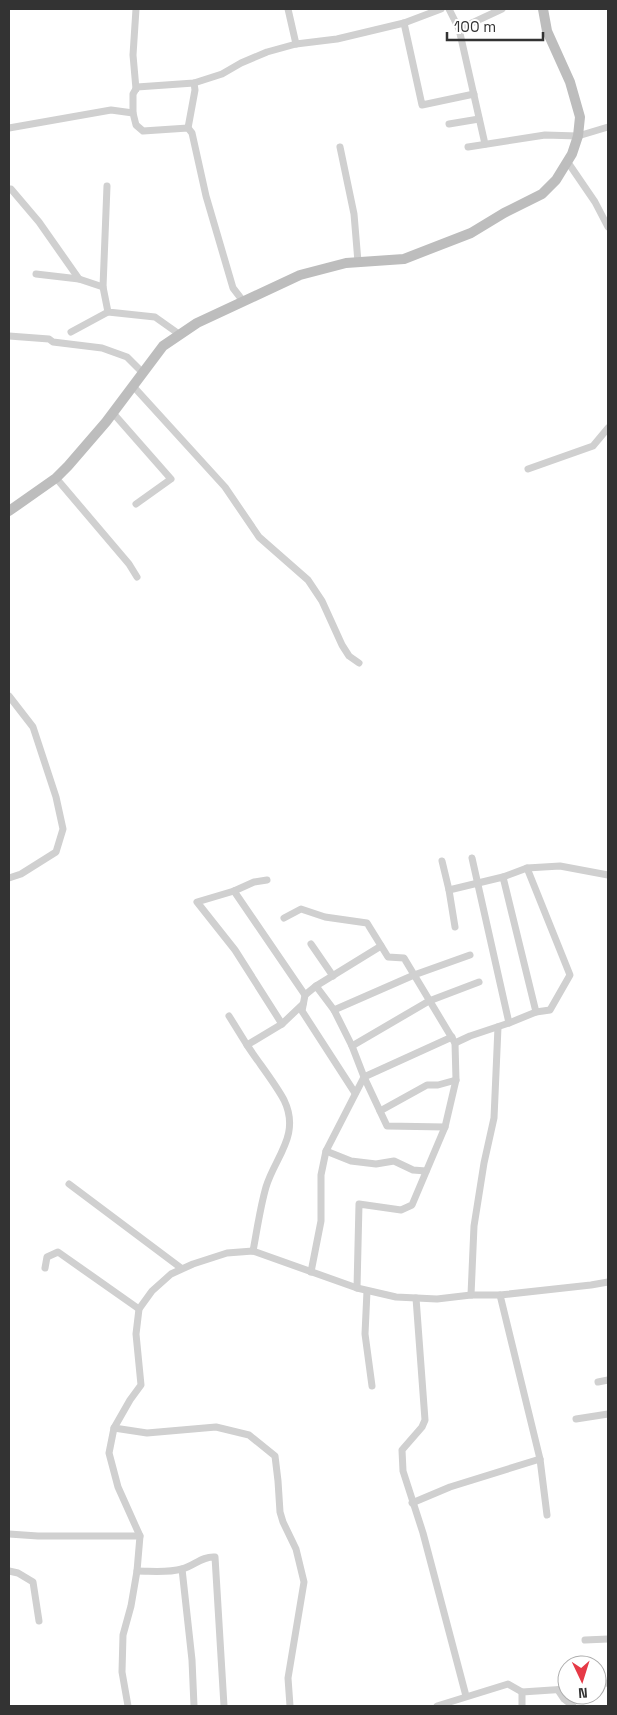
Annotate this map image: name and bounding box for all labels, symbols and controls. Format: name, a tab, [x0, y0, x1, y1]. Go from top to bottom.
scale bar	[447, 10, 543, 42]
text: 100 m	[454, 17, 496, 36]
north arrow	[557, 1655, 607, 1705]
text: N	[578, 1684, 588, 1702]

